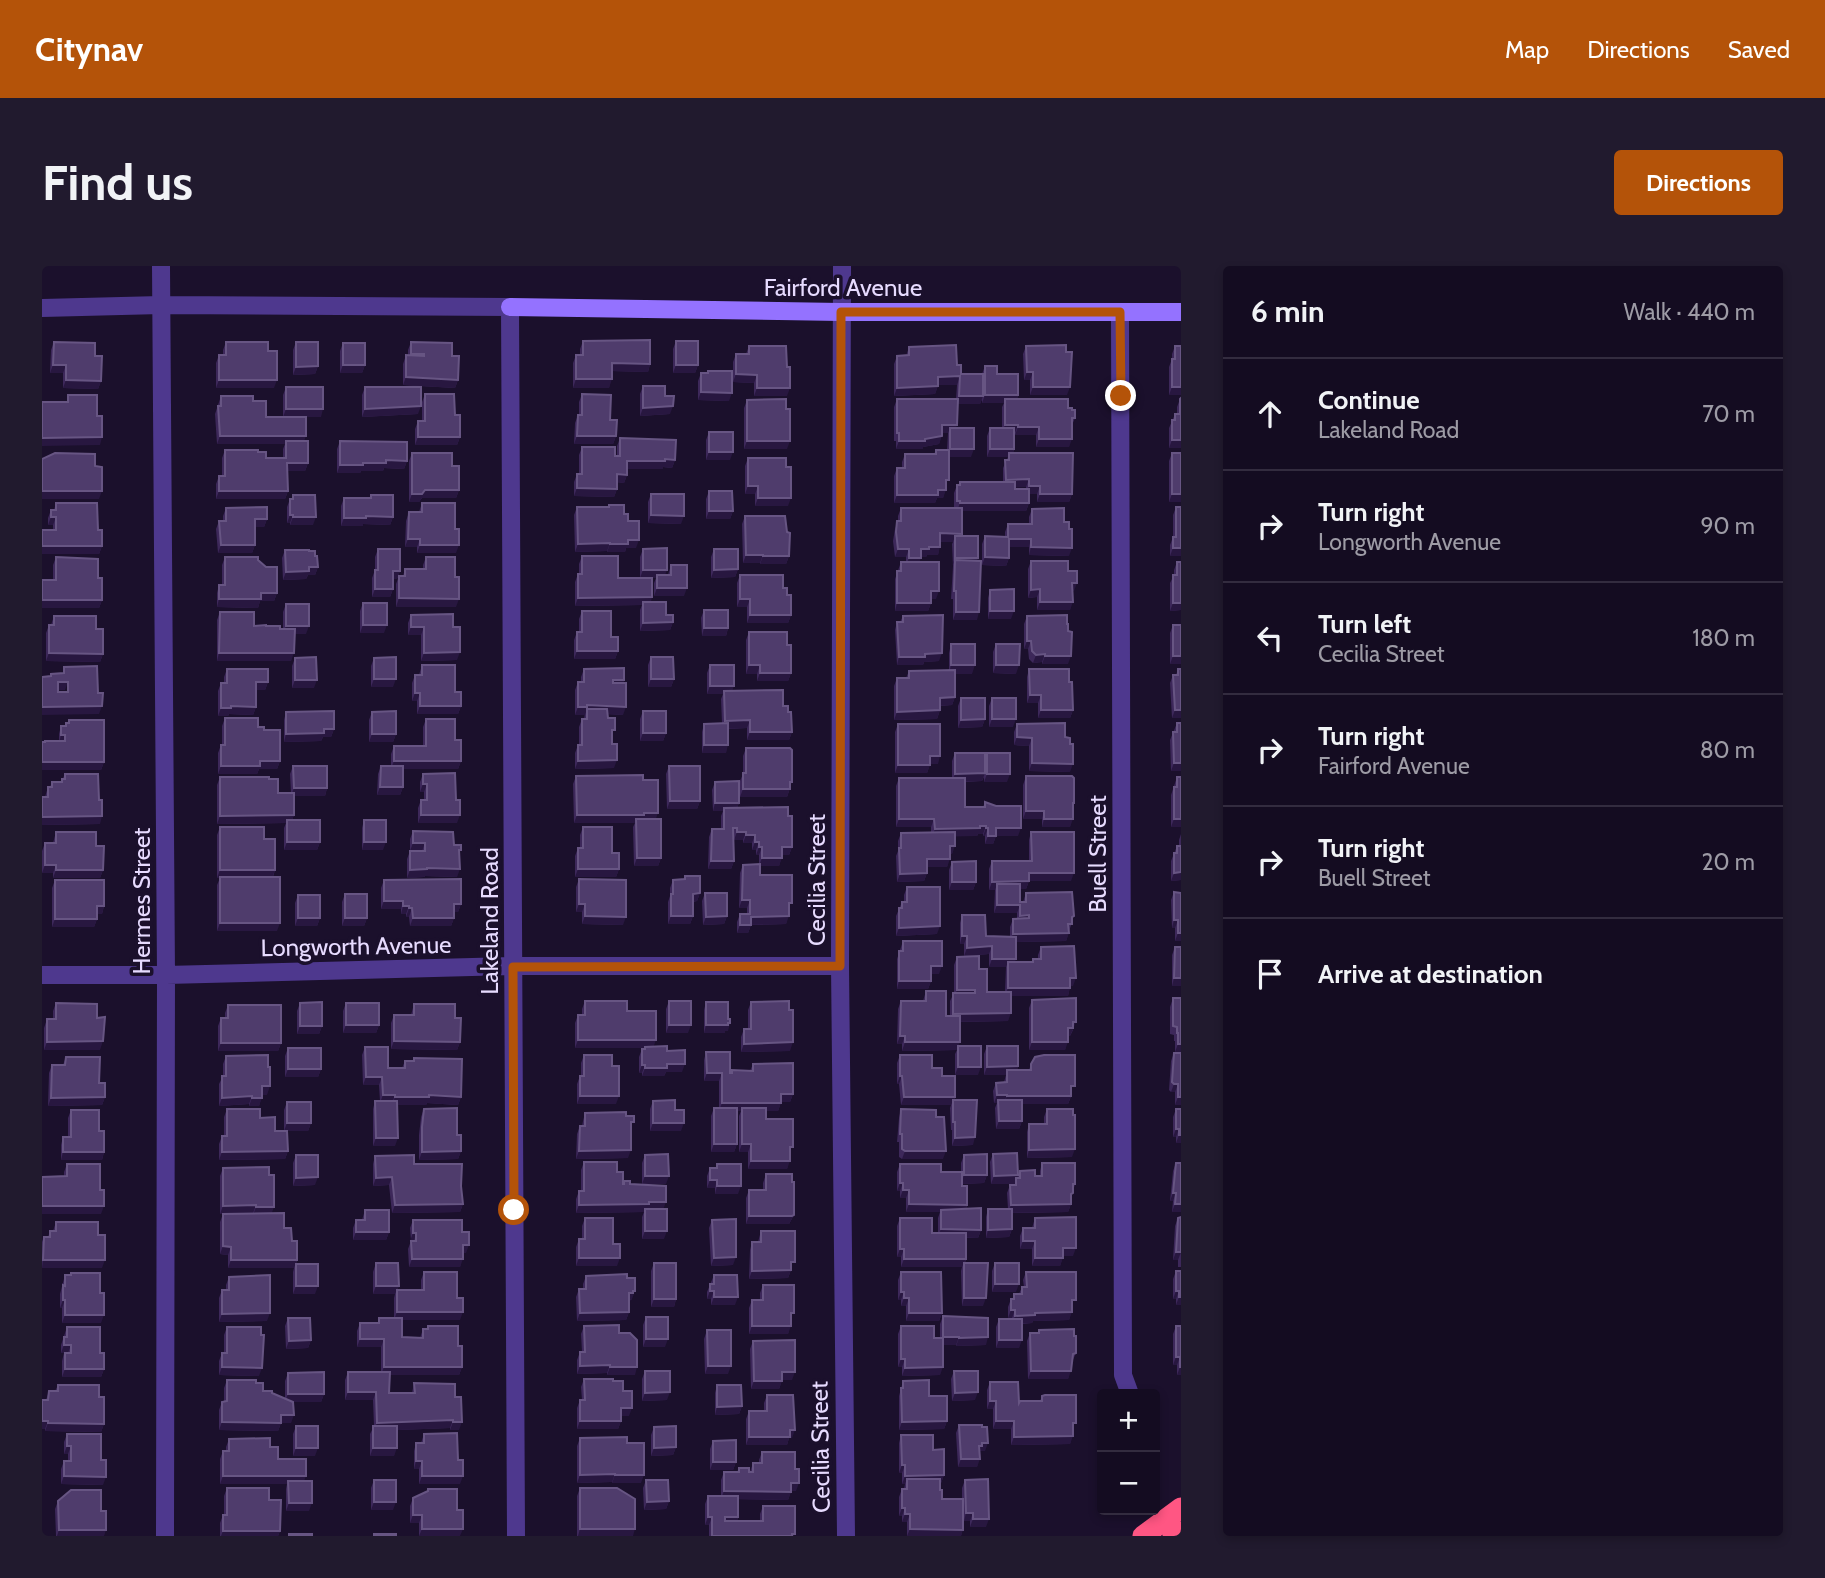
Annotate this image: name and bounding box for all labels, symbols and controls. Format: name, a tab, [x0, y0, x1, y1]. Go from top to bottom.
text: Citynav	[35, 29, 143, 69]
text: Map	[1505, 35, 1549, 64]
text: Directions	[1587, 35, 1690, 64]
text: Saved	[1728, 35, 1790, 64]
button: Directions	[1614, 150, 1783, 215]
text: Find us	[42, 153, 193, 212]
street label: Fairford Avenue	[764, 273, 922, 302]
text: 6 min	[1251, 293, 1324, 330]
text: Walk · 440 m	[1624, 298, 1755, 326]
route end	[1105, 380, 1136, 411]
text: Continue	[1318, 384, 1420, 416]
icon: ahead	[1251, 395, 1289, 433]
text: 70 m	[1702, 400, 1755, 428]
text: Lakeland Road	[1318, 416, 1459, 444]
text: Turn right	[1318, 496, 1424, 528]
icon: right	[1251, 507, 1289, 545]
text: 90 m	[1701, 512, 1755, 540]
text: Longworth Avenue	[1318, 528, 1501, 556]
text: Turn left	[1318, 608, 1411, 640]
icon: left	[1251, 619, 1289, 657]
text: 180 m	[1692, 624, 1755, 652]
text: Cecilia Street	[1318, 640, 1445, 668]
text: Turn right	[1318, 720, 1424, 752]
icon: right	[1251, 731, 1289, 769]
text: 80 m	[1700, 736, 1755, 764]
text: Fairford Avenue	[1318, 752, 1470, 780]
street label: Buell Street	[1083, 795, 1112, 913]
street label: Cecilia Street	[802, 814, 831, 946]
street label: Hermes Street	[127, 828, 156, 974]
text: Turn right	[1318, 832, 1424, 864]
icon: right	[1251, 843, 1289, 881]
street label: Lakeland Road	[475, 847, 504, 995]
text: 20 m	[1702, 848, 1755, 876]
text: Buell Street	[1318, 864, 1431, 892]
street label: Longworth Avenue	[260, 930, 452, 962]
icon: arrive	[1251, 955, 1289, 993]
text: Arrive at destination	[1318, 958, 1543, 990]
route start	[498, 1194, 529, 1225]
street label: Cecilia Street	[804, 1381, 836, 1513]
map controls	[1097, 1389, 1160, 1515]
button: +	[1097, 1389, 1160, 1452]
button: −	[1097, 1452, 1160, 1515]

